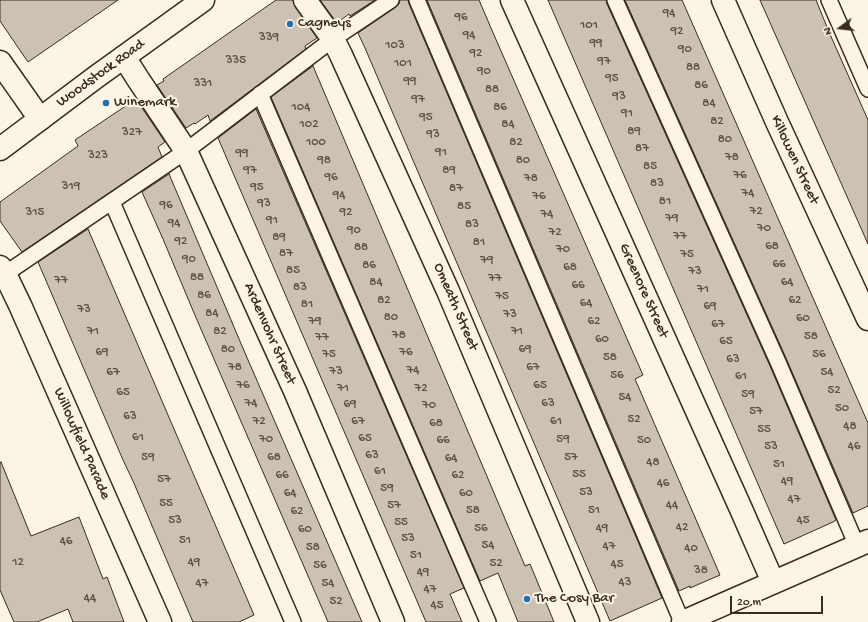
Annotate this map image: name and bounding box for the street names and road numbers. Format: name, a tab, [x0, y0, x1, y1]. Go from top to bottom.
street label: Woodstock Road	[53, 36, 149, 112]
street label: Killowen Street	[766, 113, 822, 207]
street label: Greenore Street	[614, 241, 672, 341]
street label: Omeath Street	[428, 260, 482, 354]
street label: Ardenvohr Street	[239, 280, 299, 388]
street label: Willowfield Parade	[48, 386, 114, 502]

